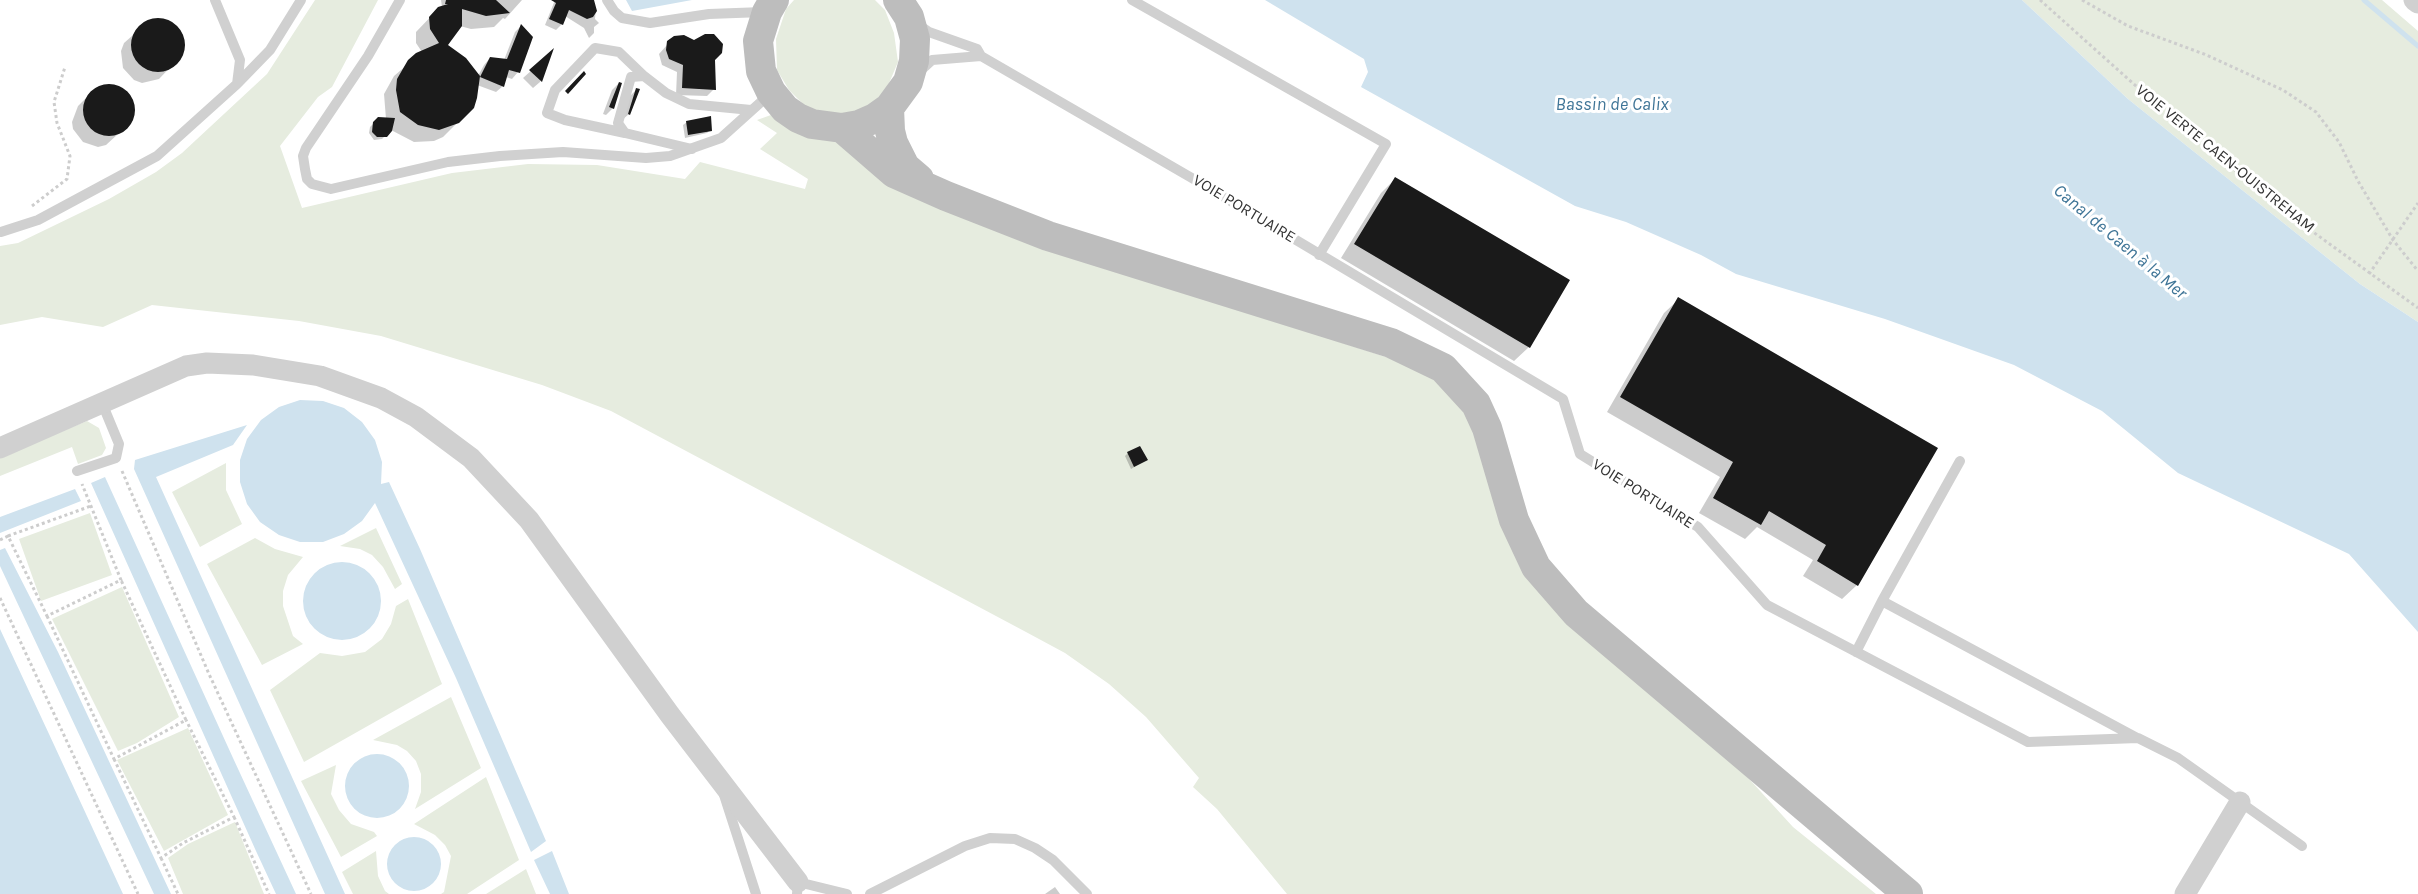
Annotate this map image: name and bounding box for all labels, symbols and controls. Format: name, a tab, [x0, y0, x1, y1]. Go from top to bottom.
street label: VOIE VERTE CAEN-OUISTREHAM	[2132, 81, 2318, 237]
water label: Bassin de Calix	[1555, 94, 1669, 116]
street label: VOIE PORTUAIRE	[1189, 171, 1299, 247]
water label: Canal de Caen à la Mer	[2049, 180, 2191, 304]
street label: VOIE PORTUAIRE	[1589, 455, 1697, 533]

